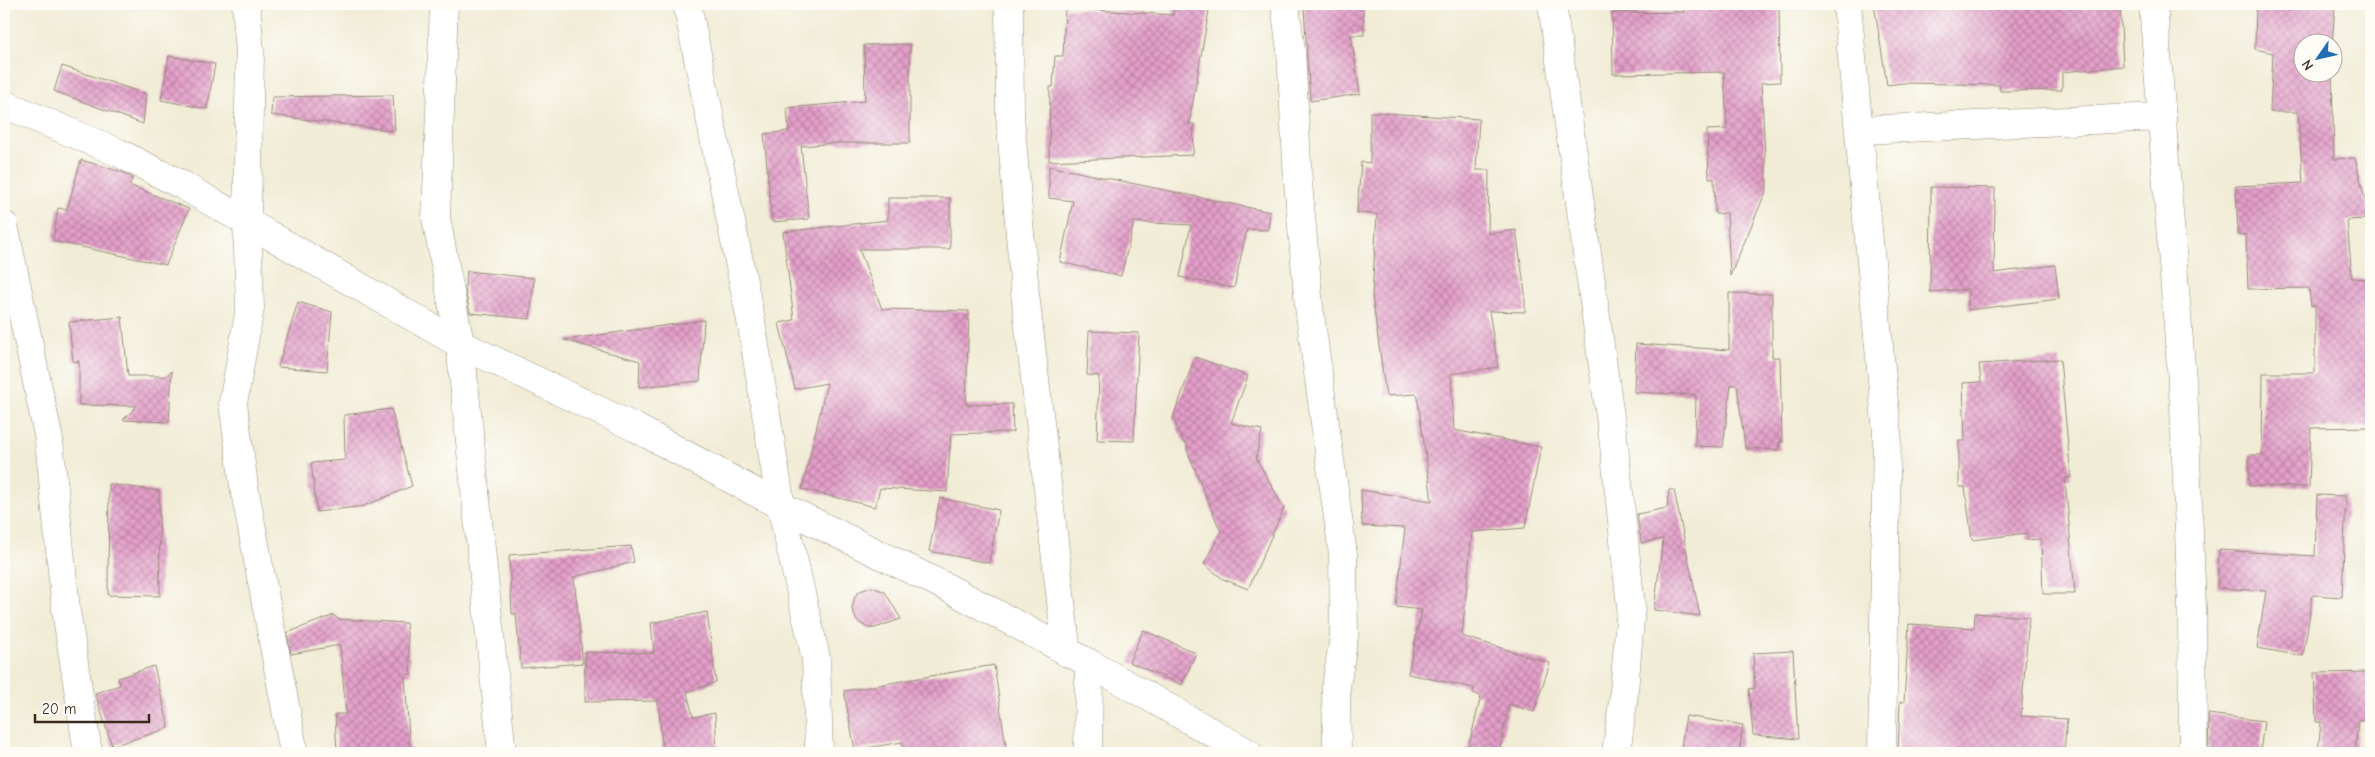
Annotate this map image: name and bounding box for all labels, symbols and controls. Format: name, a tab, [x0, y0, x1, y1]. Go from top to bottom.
north arrow	[2292, 32, 2342, 82]
text: N	[2298, 56, 2317, 74]
scale bar	[35, 692, 149, 724]
text: 20 m	[42, 700, 76, 718]

